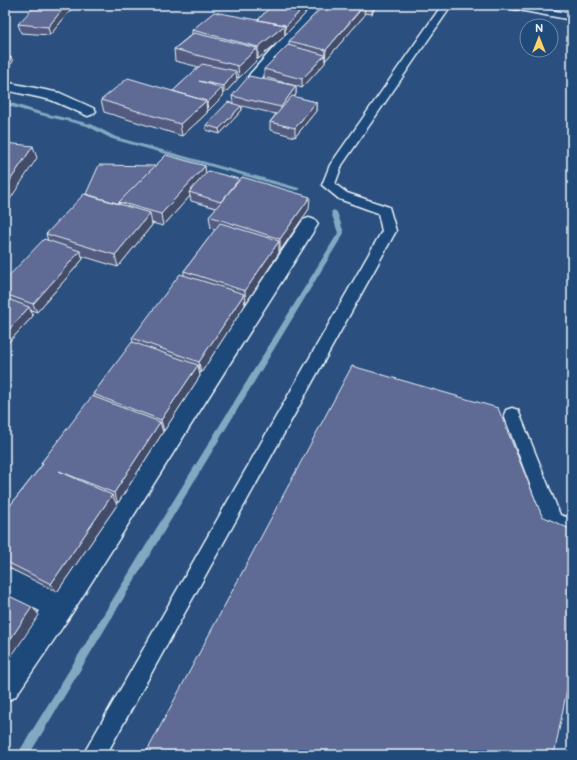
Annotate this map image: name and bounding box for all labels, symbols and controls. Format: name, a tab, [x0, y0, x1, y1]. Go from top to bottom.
north arrow	[519, 18, 559, 58]
text: N	[535, 22, 543, 35]

